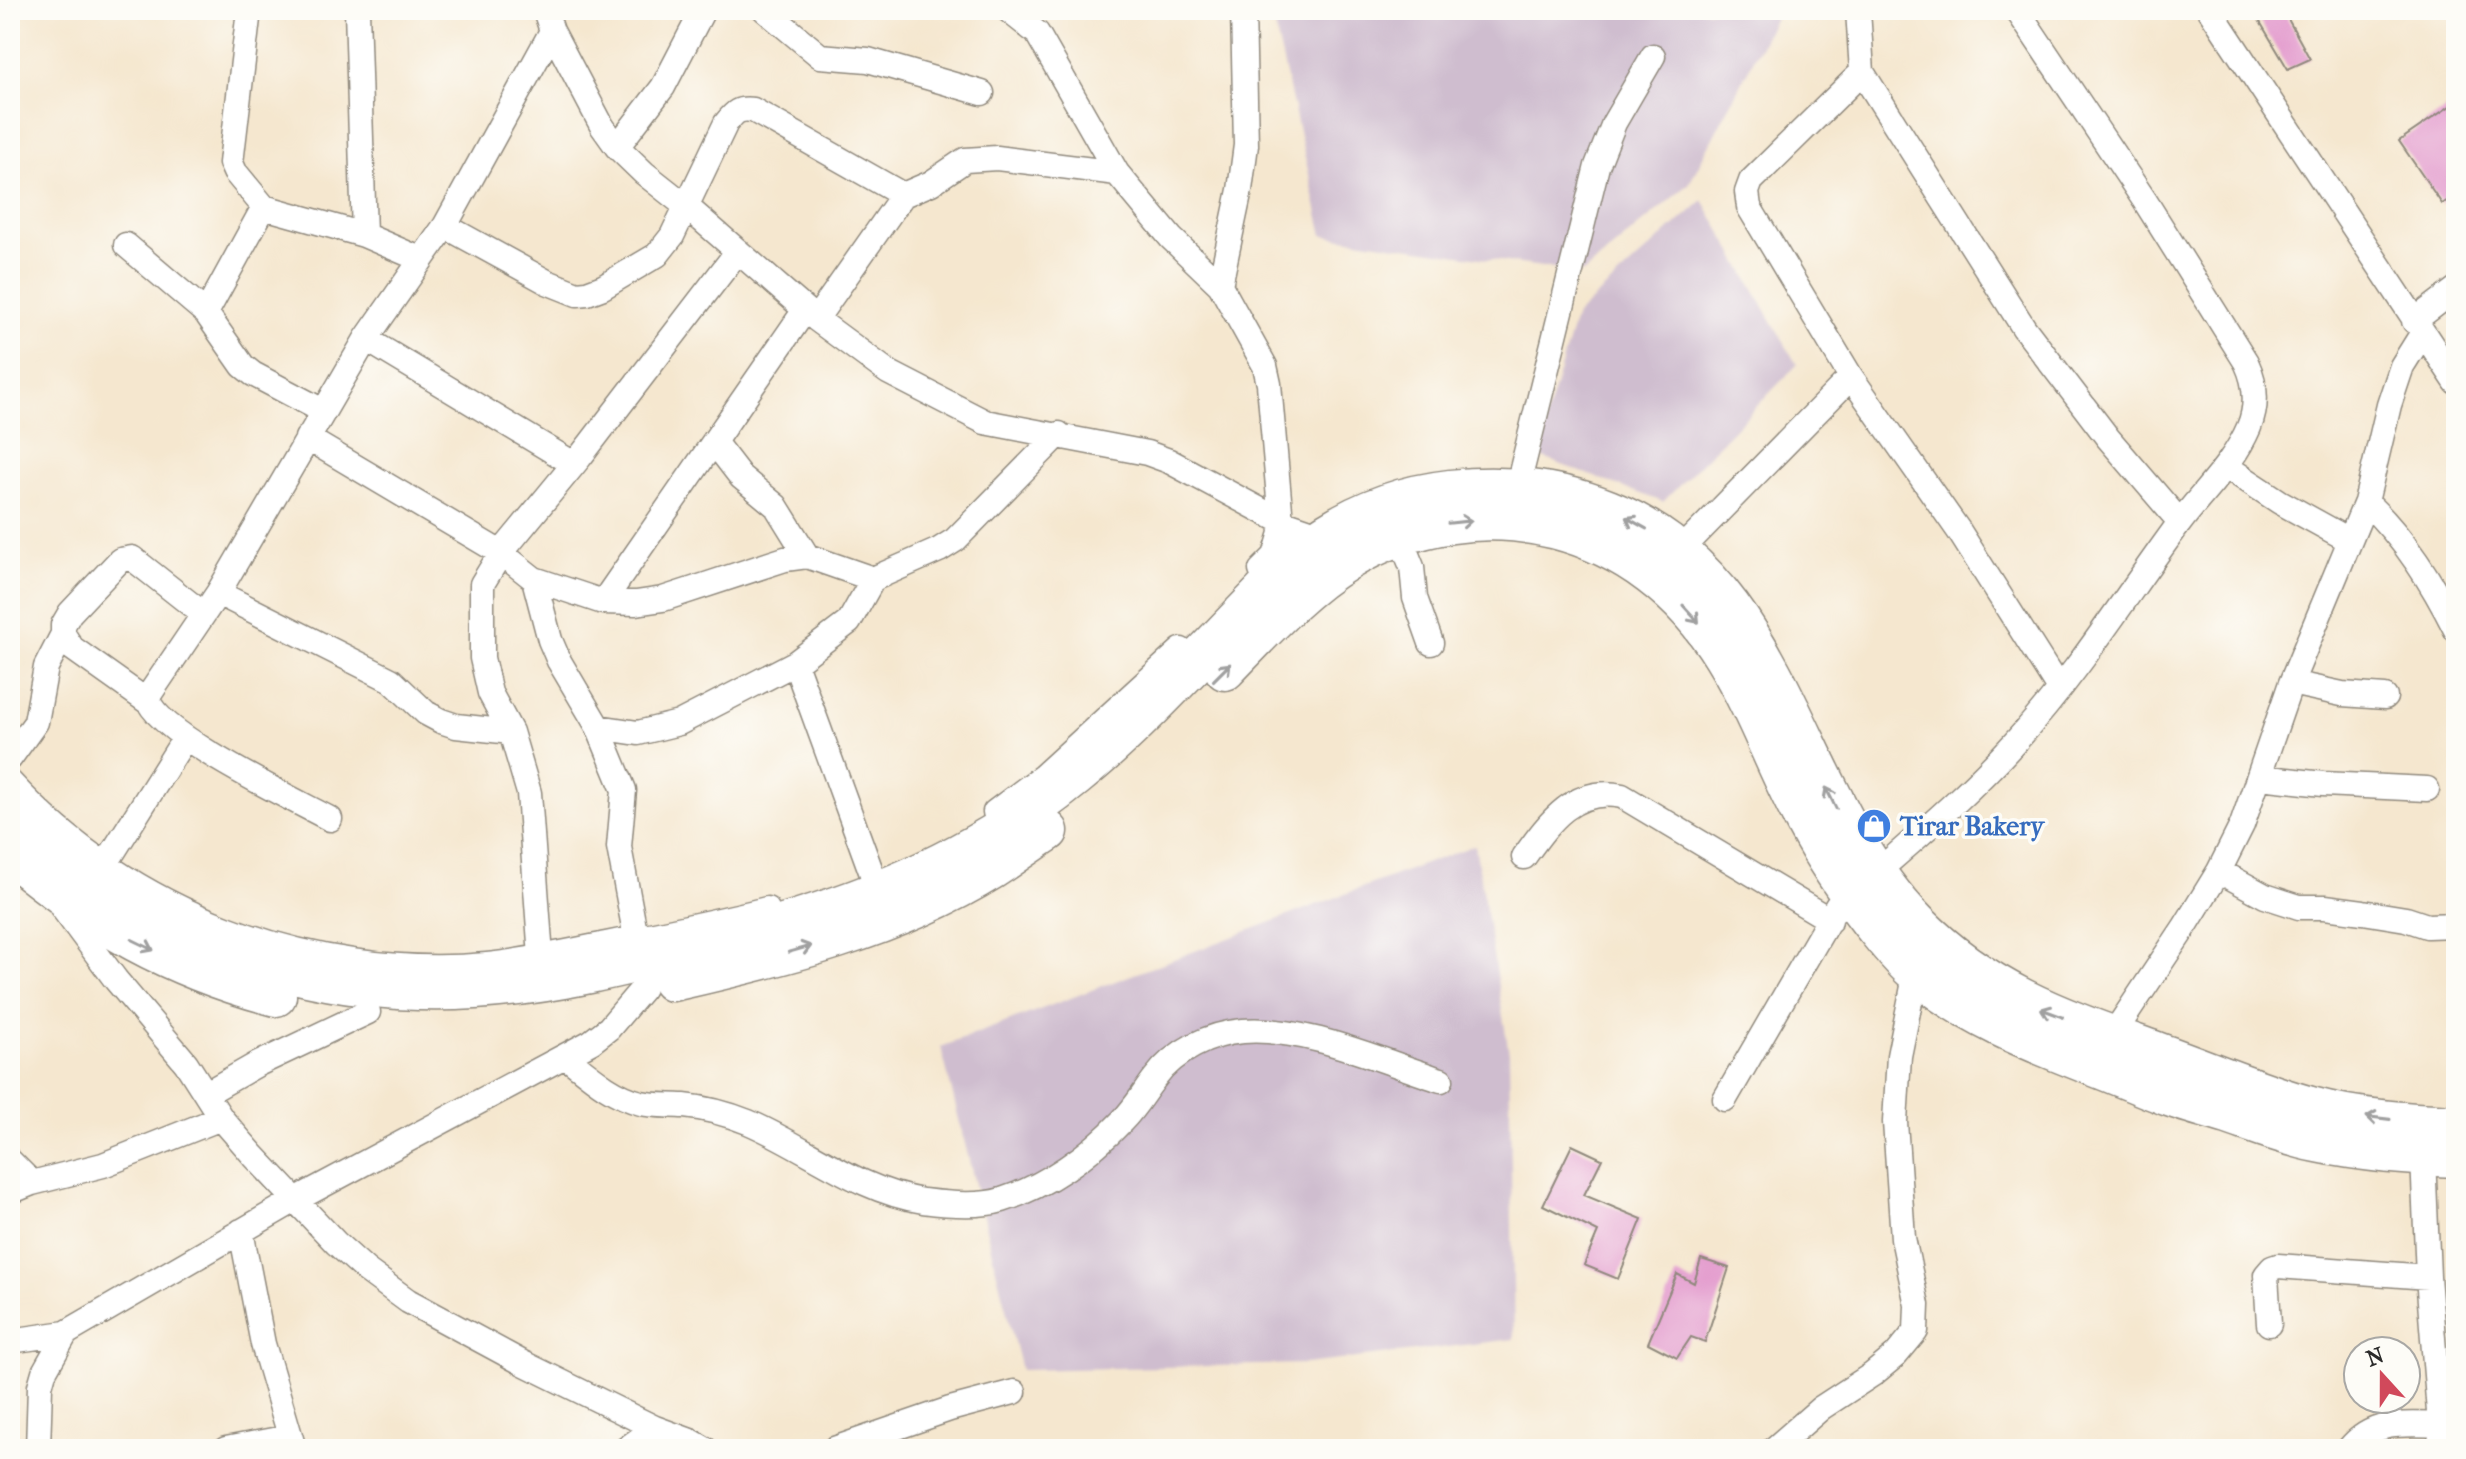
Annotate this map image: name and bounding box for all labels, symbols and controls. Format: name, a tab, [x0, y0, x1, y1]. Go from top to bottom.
one-way arrow	[1446, 514, 1473, 529]
one-way arrow	[1625, 515, 1648, 531]
one-way arrow	[1682, 603, 1700, 623]
one-way arrow	[1213, 662, 1232, 682]
one-way arrow	[1823, 786, 1838, 810]
shop icon: Tirar Bakery	[1855, 807, 1893, 845]
place label: Tirar Bakery	[1899, 811, 2046, 842]
one-way arrow	[130, 938, 154, 954]
one-way arrow	[787, 941, 813, 956]
one-way arrow	[2040, 1005, 2065, 1019]
one-way arrow	[2365, 1111, 2392, 1126]
north arrow	[2342, 1335, 2422, 1415]
text: N	[2363, 1342, 2388, 1372]

